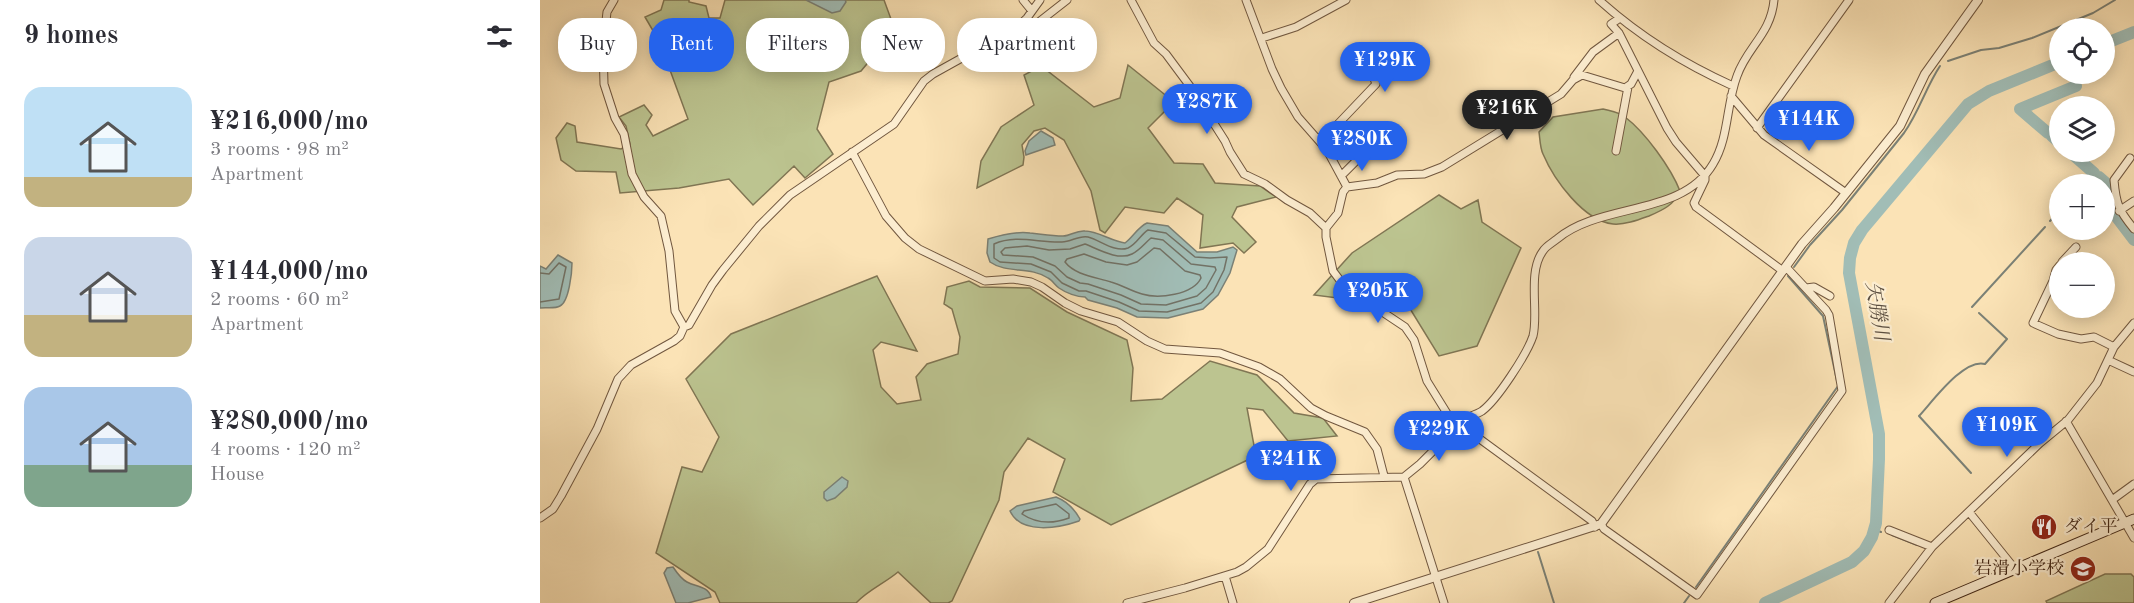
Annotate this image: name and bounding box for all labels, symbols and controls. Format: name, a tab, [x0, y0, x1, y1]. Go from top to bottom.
chip: Buy	[558, 18, 637, 72]
chip: Rent	[649, 18, 734, 72]
chip: Filters	[746, 18, 849, 72]
chip: New	[861, 18, 945, 72]
chip: Apartment	[957, 18, 1097, 72]
map controls	[2049, 18, 2115, 318]
button: locate	[2049, 18, 2115, 84]
icon: filters	[483, 20, 516, 53]
text: 9 homes	[24, 23, 118, 49]
pin: ¥129K	[1343, 42, 1427, 93]
text: ¥129K	[1354, 51, 1416, 71]
pin: ¥287K	[1165, 84, 1249, 135]
pin: ¥216K	[1465, 90, 1549, 141]
text: ¥287K	[1176, 93, 1238, 113]
button: layers	[2049, 96, 2115, 162]
text: ¥216K	[1476, 99, 1538, 119]
pin: ¥144K	[1767, 101, 1851, 152]
text: ¥216,000/mo	[210, 109, 368, 135]
text: ¥144K	[1778, 110, 1840, 130]
icon: home	[72, 111, 144, 183]
pin: ¥280K	[1320, 121, 1404, 172]
text: ¥280K	[1331, 130, 1393, 150]
text: 3 rooms · 98 m²	[210, 140, 349, 160]
text: Apartment	[210, 165, 304, 185]
button: +	[2049, 174, 2115, 240]
button: −	[2049, 252, 2115, 318]
text: ¥144,000/mo	[210, 259, 368, 285]
icon: home	[72, 261, 144, 333]
pin: ¥205K	[1336, 273, 1420, 324]
water label: 矢勝川	[1861, 279, 1893, 344]
text: ¥205K	[1347, 282, 1409, 302]
text: 2 rooms · 60 m²	[210, 290, 349, 310]
text: Apartment	[210, 315, 304, 335]
pin: ¥109K	[1965, 407, 2049, 458]
text: ¥280,000/mo	[210, 409, 368, 435]
icon: home	[72, 411, 144, 483]
pin: ¥229K	[1397, 411, 1481, 462]
text: ¥109K	[1976, 416, 2038, 436]
text: ¥229K	[1408, 420, 1470, 440]
text: 4 rooms · 120 m²	[210, 440, 360, 460]
pin: ¥241K	[1249, 441, 1333, 492]
text: ¥241K	[1260, 450, 1322, 470]
text: House	[210, 465, 264, 485]
restaurant icon: ダイ平	[2029, 512, 2059, 542]
place label: ダイ平	[2064, 517, 2118, 536]
school or university icon: 岩滑小学校	[2068, 554, 2098, 584]
place label: 岩滑小学校	[1974, 558, 2064, 578]

